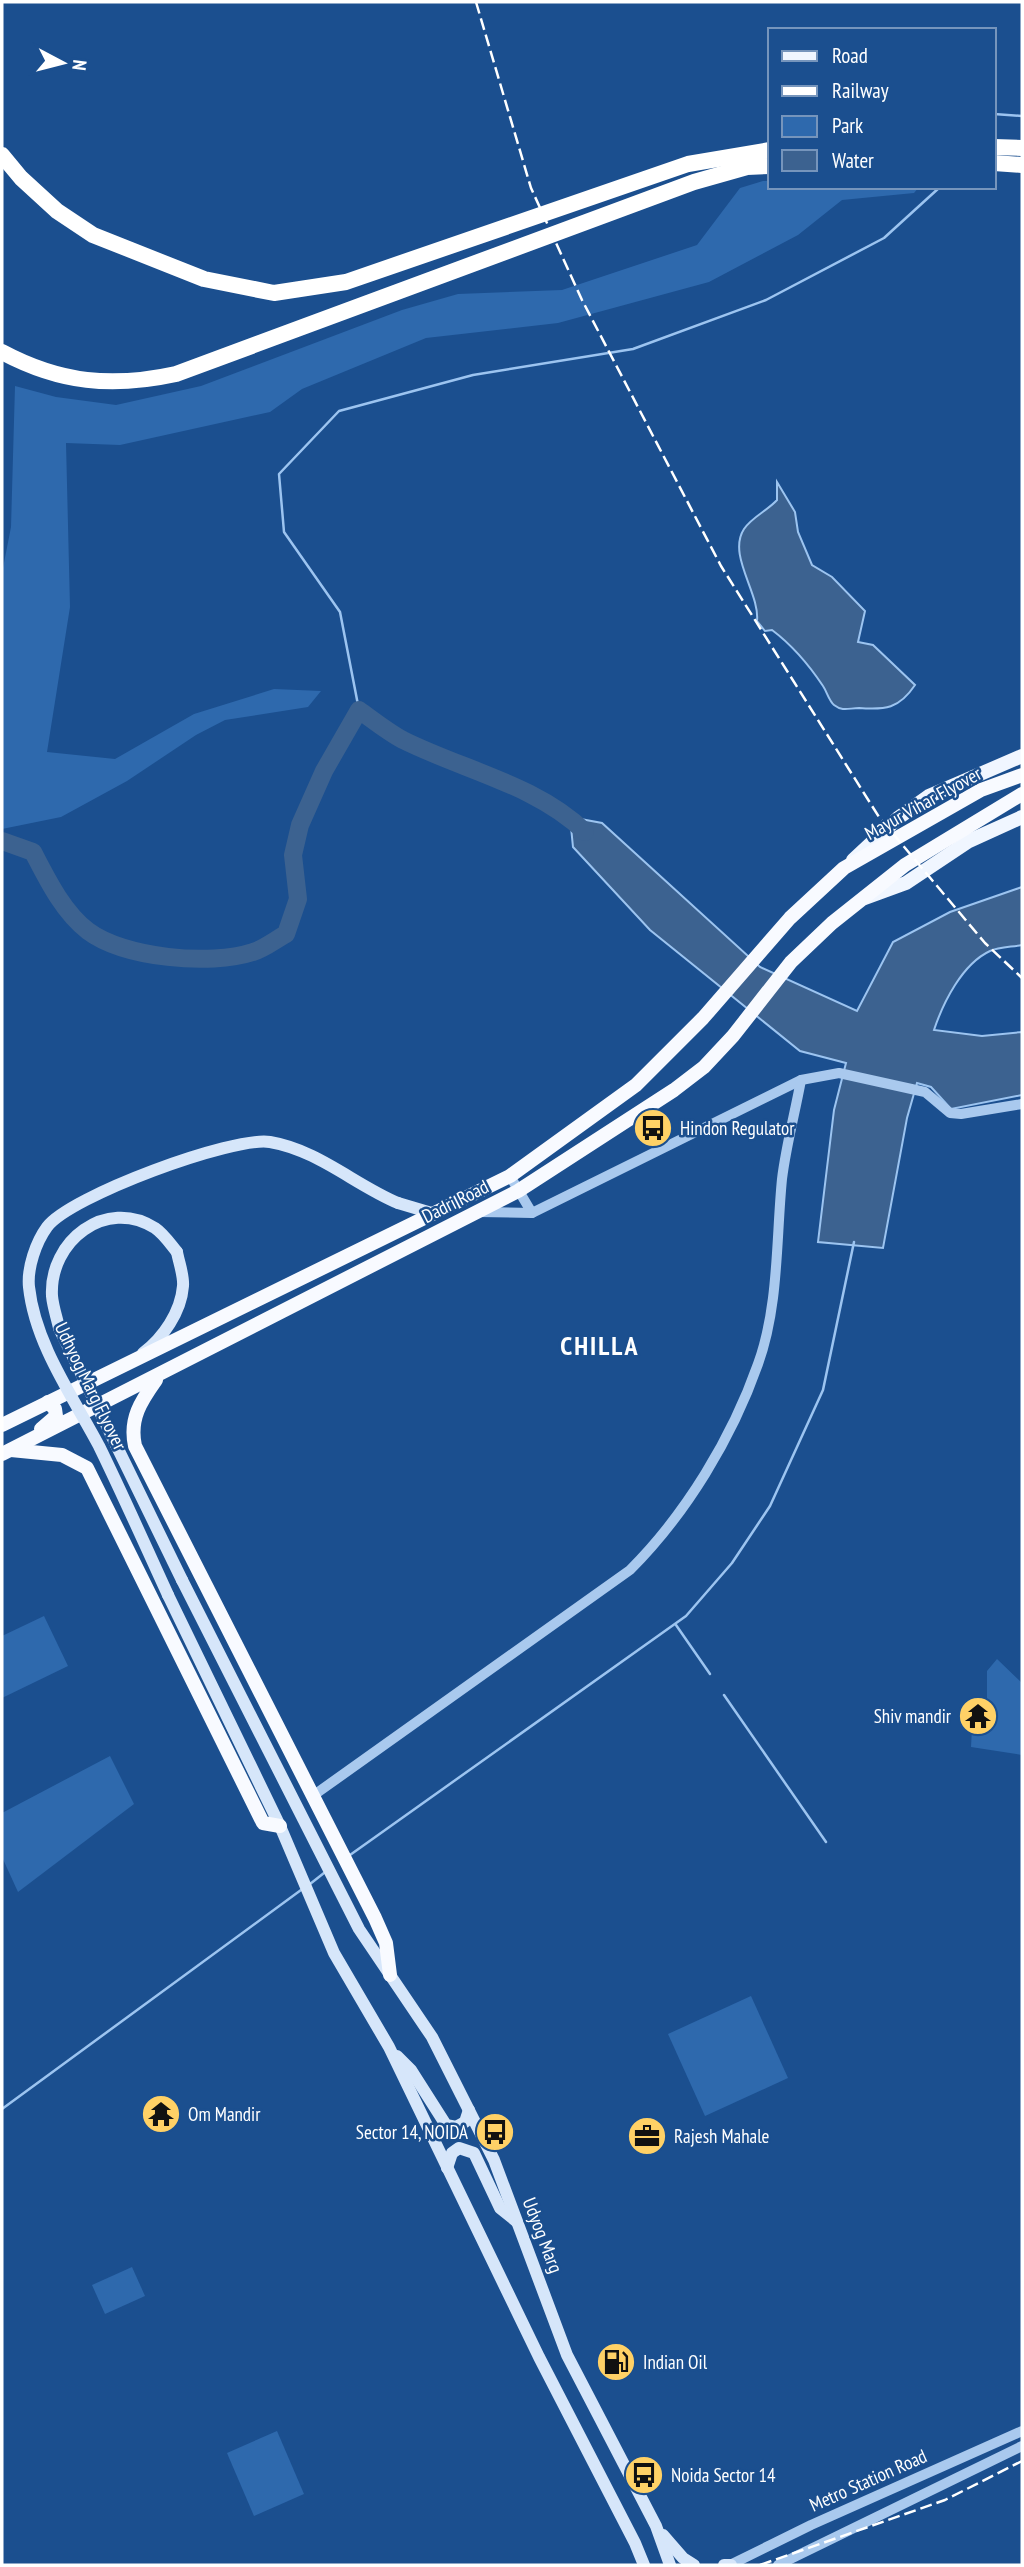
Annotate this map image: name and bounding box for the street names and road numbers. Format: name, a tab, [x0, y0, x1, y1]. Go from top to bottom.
street label: Mayur Vihar Flyover	[860, 761, 986, 845]
street label: Dadri Road	[418, 1174, 492, 1228]
street label: Udhyog Marg Flyover	[50, 1318, 133, 1454]
street label: Udyog Marg	[518, 2194, 568, 2276]
street label: Metro Station Road	[806, 2443, 930, 2517]

